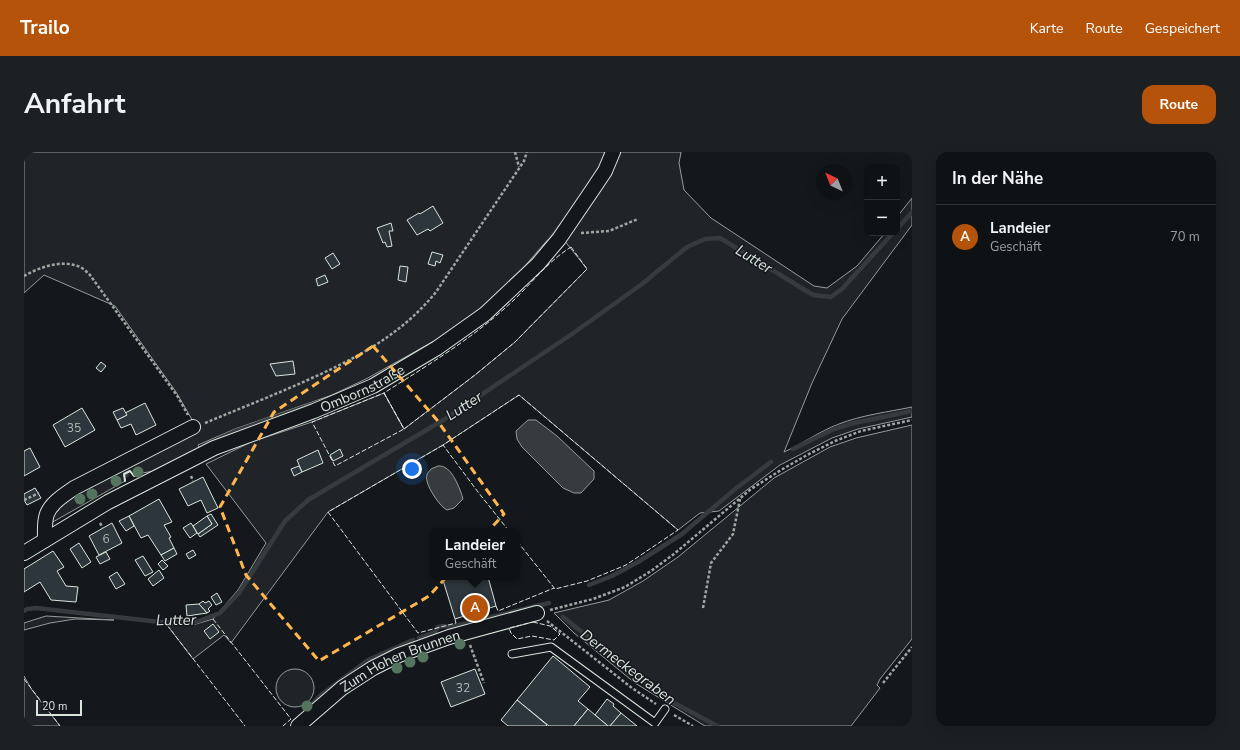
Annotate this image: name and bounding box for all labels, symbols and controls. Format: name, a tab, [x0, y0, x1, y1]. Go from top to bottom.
text: Trailo	[20, 15, 70, 41]
text: Karte	[1030, 19, 1064, 38]
text: Route	[1086, 19, 1123, 38]
text: Gespeichert	[1145, 19, 1220, 38]
text: Anfahrt	[24, 85, 125, 123]
button: Route	[1142, 85, 1216, 124]
north arrow	[816, 164, 852, 200]
map controls	[864, 164, 900, 236]
button: +	[864, 164, 900, 200]
text: In der Nähe	[952, 167, 1043, 190]
button: −	[864, 200, 900, 236]
text: Landeier	[990, 218, 1050, 238]
text: A	[960, 228, 970, 246]
text: 70 m	[1170, 228, 1200, 246]
text: Geschäft	[990, 238, 1041, 256]
water label: Lutter	[732, 240, 777, 278]
street label: Ombornstraße	[317, 360, 408, 417]
water label: Lutter	[442, 386, 487, 425]
house number: 35	[67, 420, 81, 436]
your location	[402, 459, 422, 479]
popup	[430, 528, 520, 580]
house number: 6	[102, 531, 110, 547]
text: Landeier	[445, 535, 505, 555]
text: Geschäft	[445, 555, 496, 573]
pin: A	[462, 593, 488, 623]
water label: Lutter	[156, 610, 197, 630]
water label: Dermeckegraben	[576, 624, 680, 710]
street label: Zum Hohen Brunnen	[336, 625, 462, 696]
house number: 32	[456, 680, 470, 696]
scale bar	[36, 698, 82, 717]
text: 20 m	[42, 699, 67, 714]

